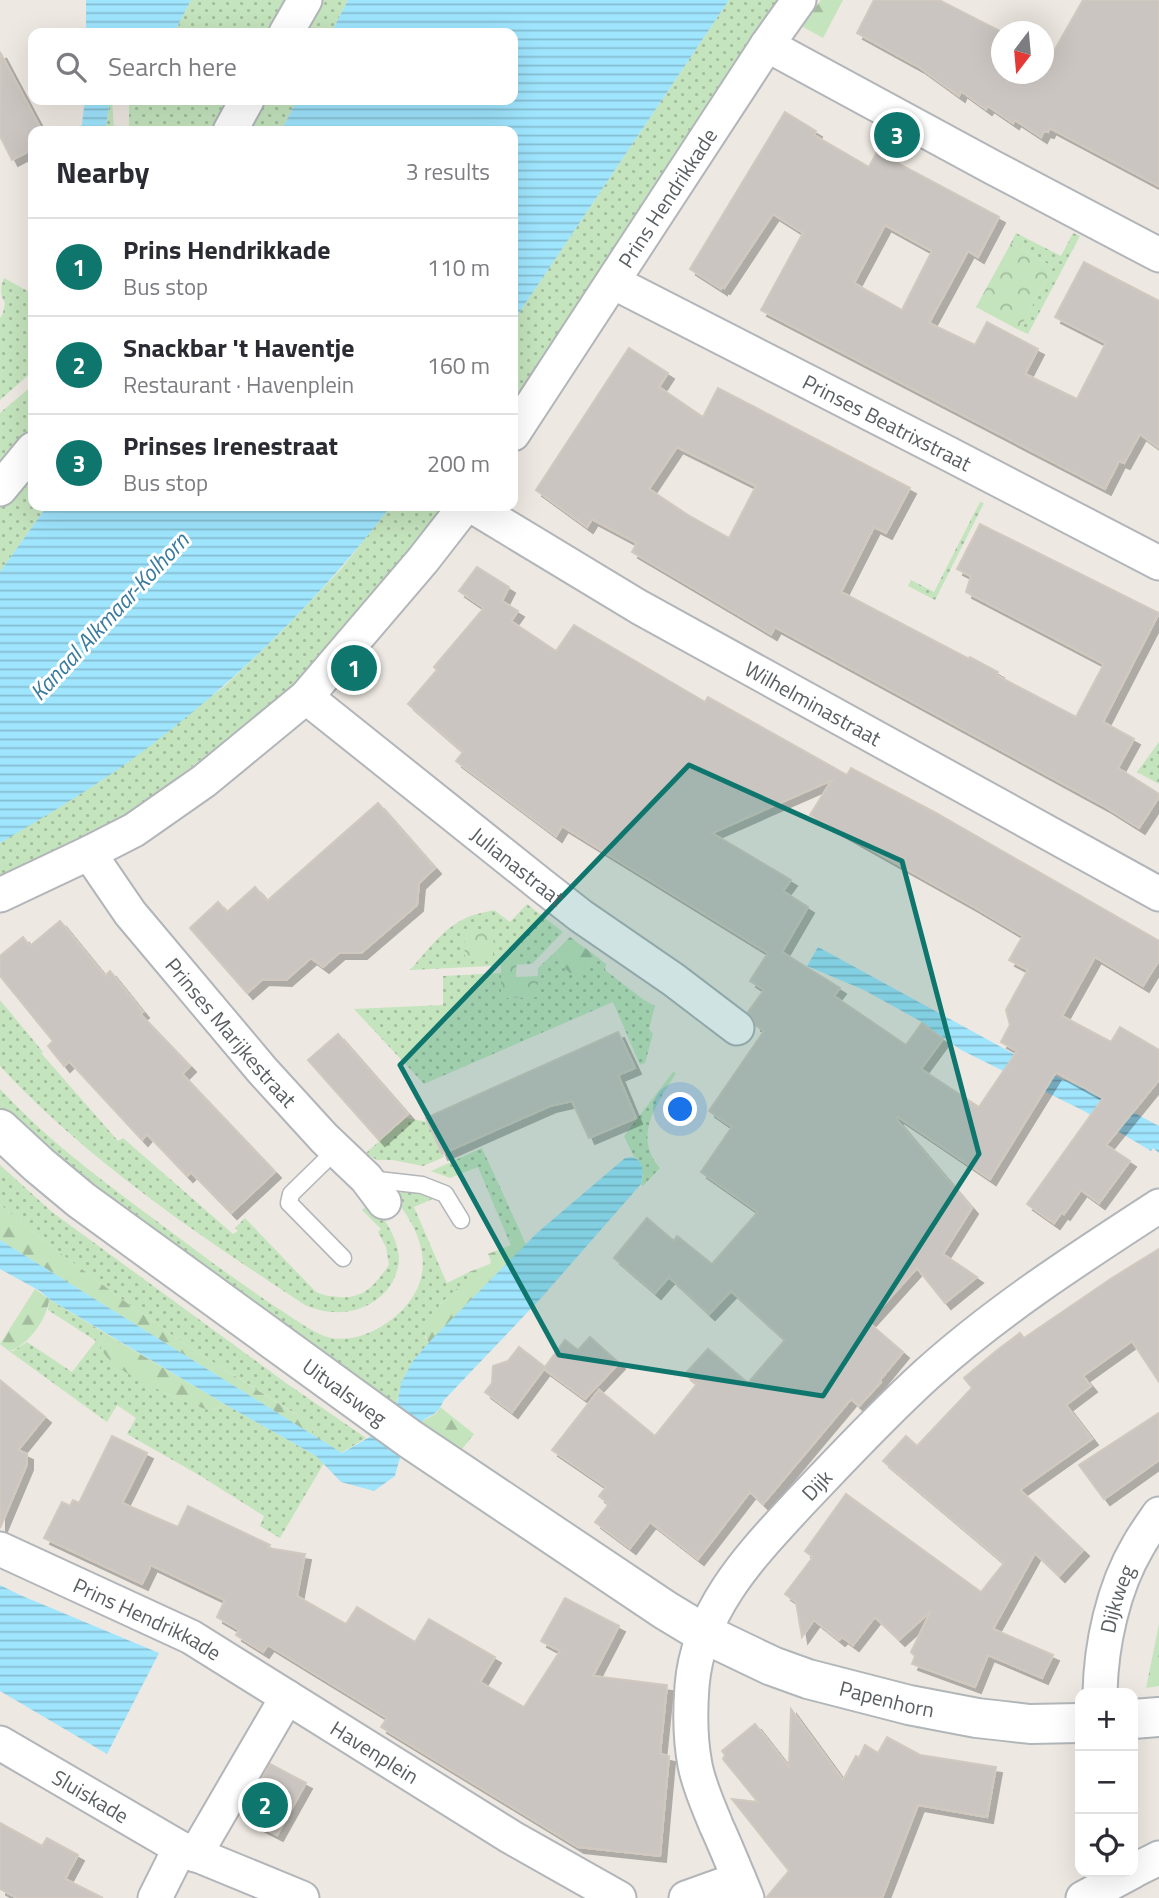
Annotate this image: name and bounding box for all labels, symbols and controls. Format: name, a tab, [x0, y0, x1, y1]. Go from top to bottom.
north arrow	[991, 21, 1054, 84]
search box	[28, 28, 518, 105]
text: Search here	[108, 47, 237, 86]
icon: search	[52, 48, 90, 86]
pin: 3	[874, 109, 920, 161]
street label: Prins Hendrikkade	[610, 122, 725, 274]
text: Nearby	[56, 149, 149, 195]
text: 3 results	[406, 154, 490, 189]
text: Prins Hendrikkade	[123, 230, 330, 269]
text: 1	[73, 250, 85, 285]
text: 110 m	[427, 250, 490, 285]
text: Bus stop	[123, 269, 208, 304]
text: Snackbar 't Haventje	[123, 328, 355, 367]
text: 2	[73, 348, 85, 383]
text: 160 m	[427, 348, 490, 383]
street label: Prinses Beatrixstraat	[797, 366, 978, 479]
text: Restaurant · Havenplein	[123, 367, 354, 402]
text: Prinses Irenestraat	[123, 426, 338, 465]
text: 3	[73, 446, 85, 481]
text: 200 m	[427, 446, 490, 481]
text: Bus stop	[123, 465, 208, 500]
water label: Kanaal Alkmaar-Kolhorn	[21, 523, 197, 708]
pin: 1	[331, 642, 377, 694]
street label: Wilhelminastraat	[739, 652, 888, 754]
street label: Julianastraat	[464, 819, 572, 914]
street label: Prinses Marijkestraat	[158, 950, 305, 1115]
your location	[663, 1092, 697, 1126]
street label: Uitvalsweg	[296, 1350, 394, 1434]
street label: Dijk	[794, 1462, 839, 1508]
street label: Dijkweg	[1091, 1559, 1142, 1636]
street label: Prins Hendrikkade	[68, 1569, 228, 1668]
street label: Papenhorn	[836, 1672, 937, 1726]
map controls	[1075, 1688, 1138, 1877]
button: +	[1075, 1688, 1138, 1751]
street label: Havenplein	[324, 1712, 425, 1792]
button: −	[1075, 1751, 1138, 1814]
street label: Sluiskade	[46, 1761, 135, 1831]
pin: 2	[242, 1779, 288, 1831]
button: locate	[1075, 1814, 1138, 1877]

